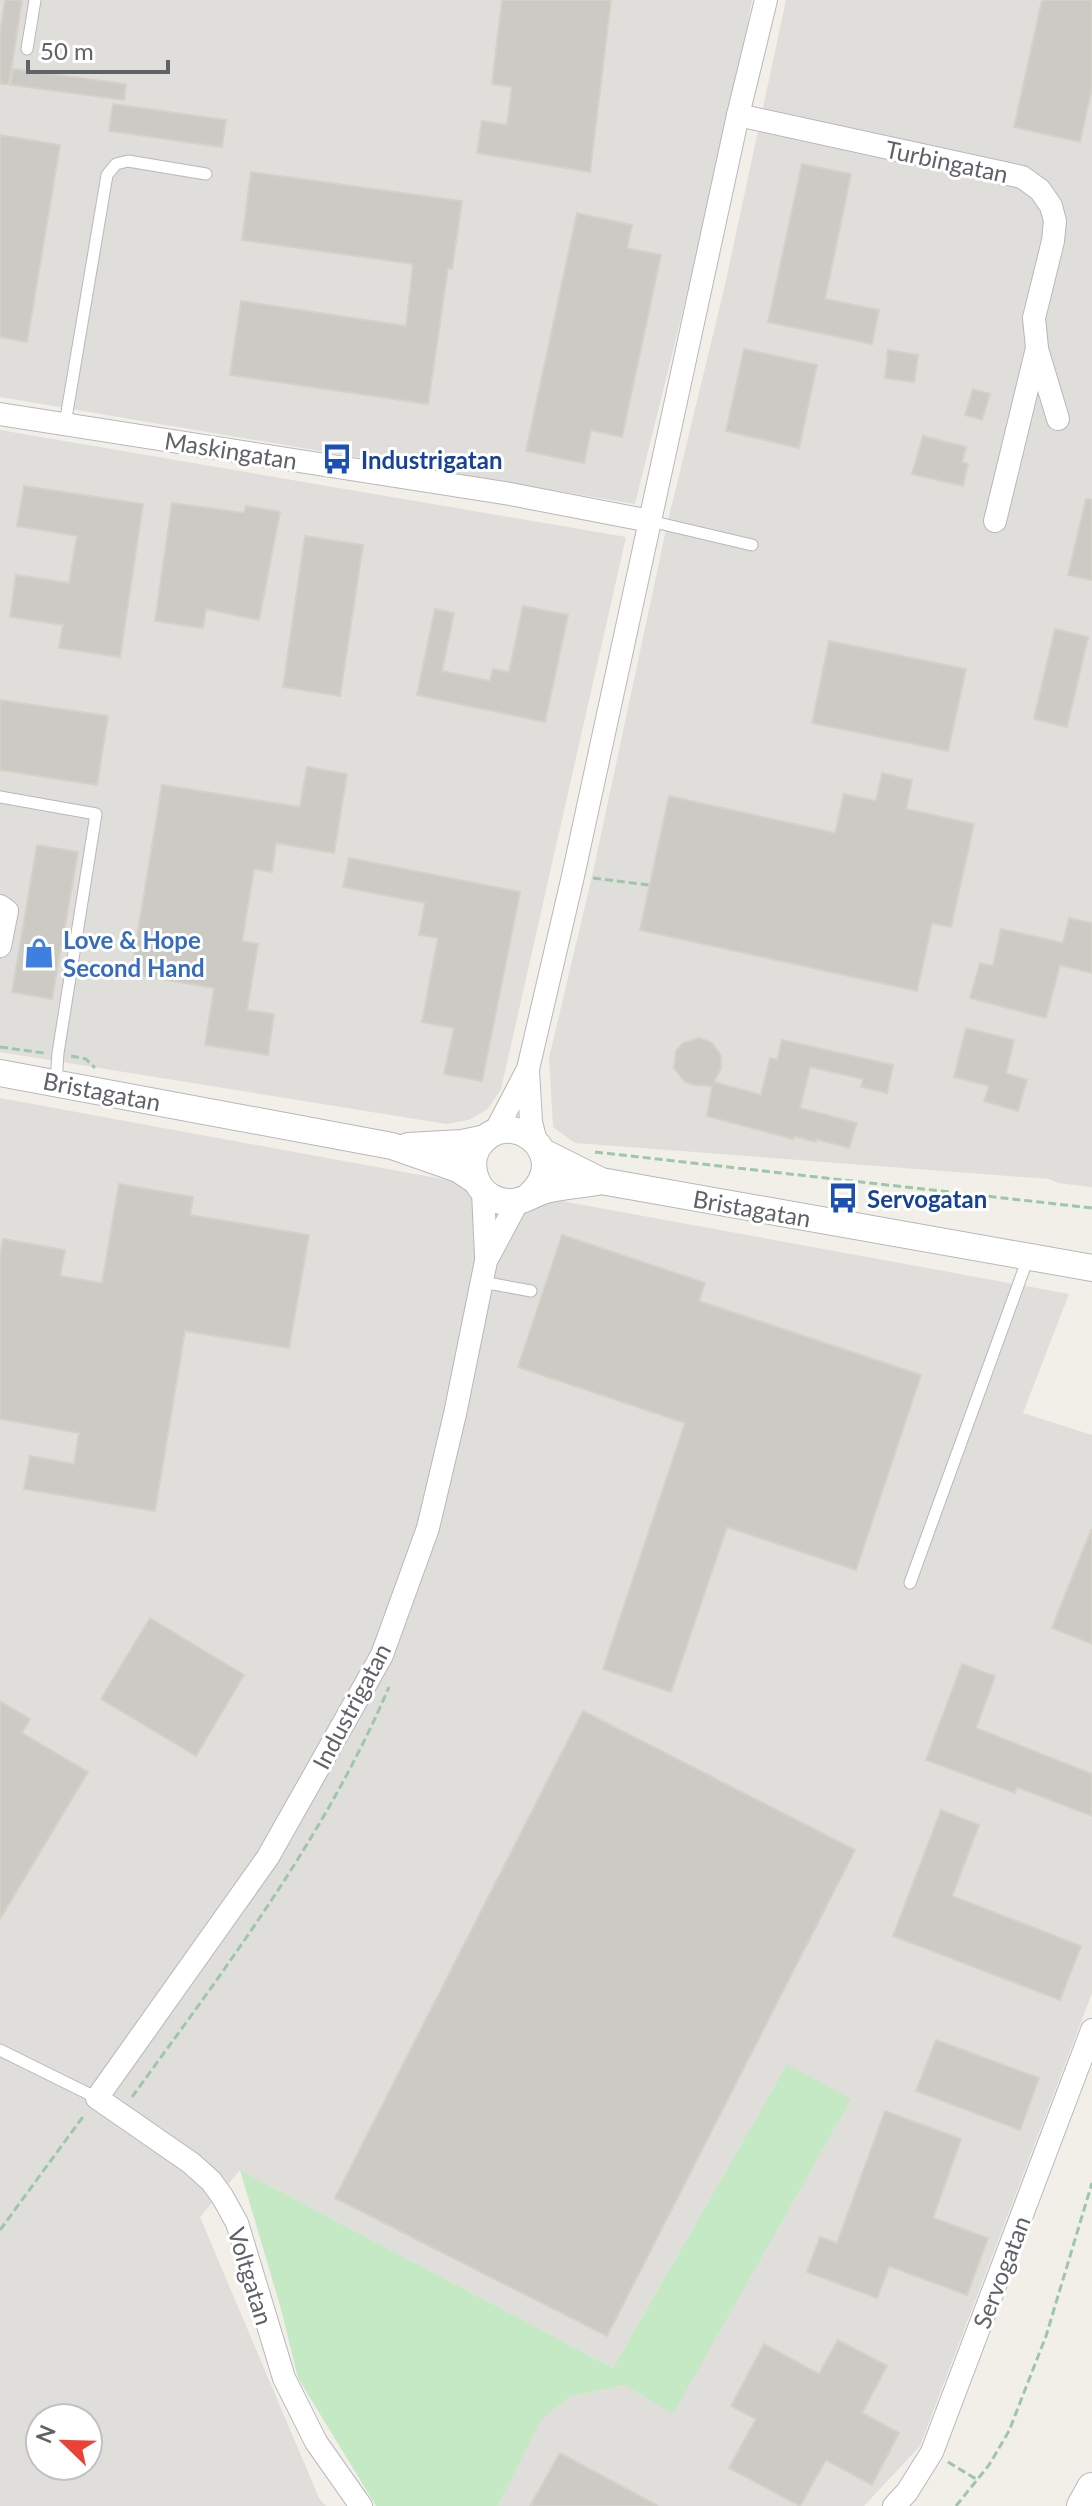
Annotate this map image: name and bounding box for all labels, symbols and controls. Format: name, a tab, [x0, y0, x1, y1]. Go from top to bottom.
scale bar	[28, 24, 168, 74]
text: 50 m	[40, 36, 94, 65]
street label: Turbingatan	[883, 134, 1011, 188]
street label: Maskingatan	[163, 425, 299, 475]
bus stop icon: Industrigatan	[320, 442, 354, 476]
place label: Industrigatan	[361, 445, 502, 474]
place label: Love & Hope Second Hand	[63, 925, 205, 982]
shop icon: Love & Hope Second Hand	[22, 936, 56, 970]
street label: Bristagatan	[41, 1065, 163, 1117]
bus stop icon: Servogatan	[826, 1181, 860, 1215]
street label: Bristagatan	[691, 1183, 813, 1233]
place label: Servogatan	[867, 1184, 987, 1213]
street label: Industrigatan	[306, 1638, 396, 1774]
street label: Servogatan	[966, 2212, 1036, 2332]
street label: Voltgatan	[222, 2224, 280, 2328]
north arrow	[24, 2402, 104, 2482]
text: N	[29, 2421, 61, 2447]

